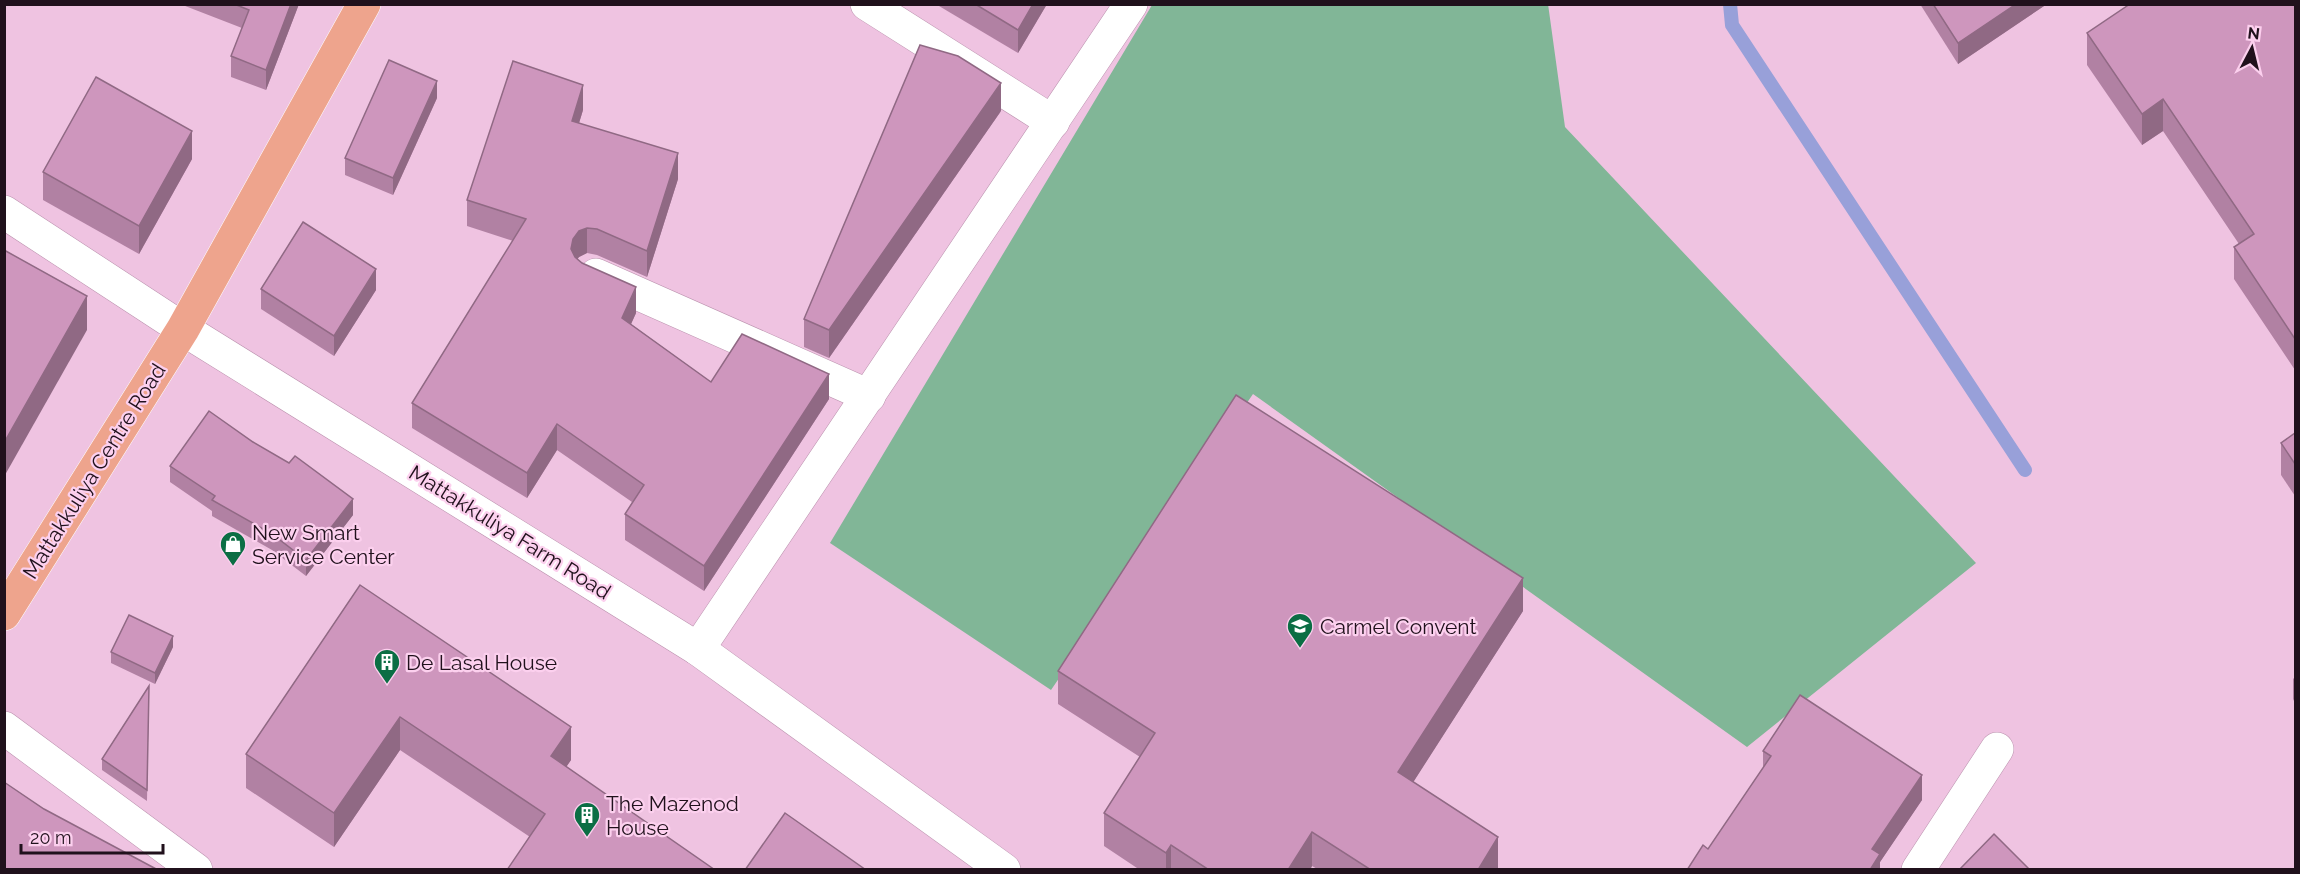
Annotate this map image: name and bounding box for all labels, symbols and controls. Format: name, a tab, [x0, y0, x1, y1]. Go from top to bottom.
north arrow	[2222, 18, 2282, 78]
text: N	[2247, 23, 2261, 44]
street label: Mattakkuliya Centre Road	[17, 359, 171, 583]
street label: Mattakkuliya Farm Road	[405, 460, 615, 604]
place label: New Smart Service Center	[252, 520, 395, 569]
shop icon: New Smart Service Center	[218, 529, 248, 567]
school or university icon: Carmel Convent	[1285, 611, 1315, 649]
place label: Carmel Convent	[1320, 614, 1477, 639]
building icon: De Lasal House	[372, 647, 402, 685]
place label: De Lasal House	[406, 650, 557, 675]
place label: The Mazenod House	[606, 791, 739, 840]
building icon: The Mazenod House	[572, 800, 602, 838]
scale bar	[21, 817, 164, 855]
text: 20 m	[30, 827, 72, 848]

